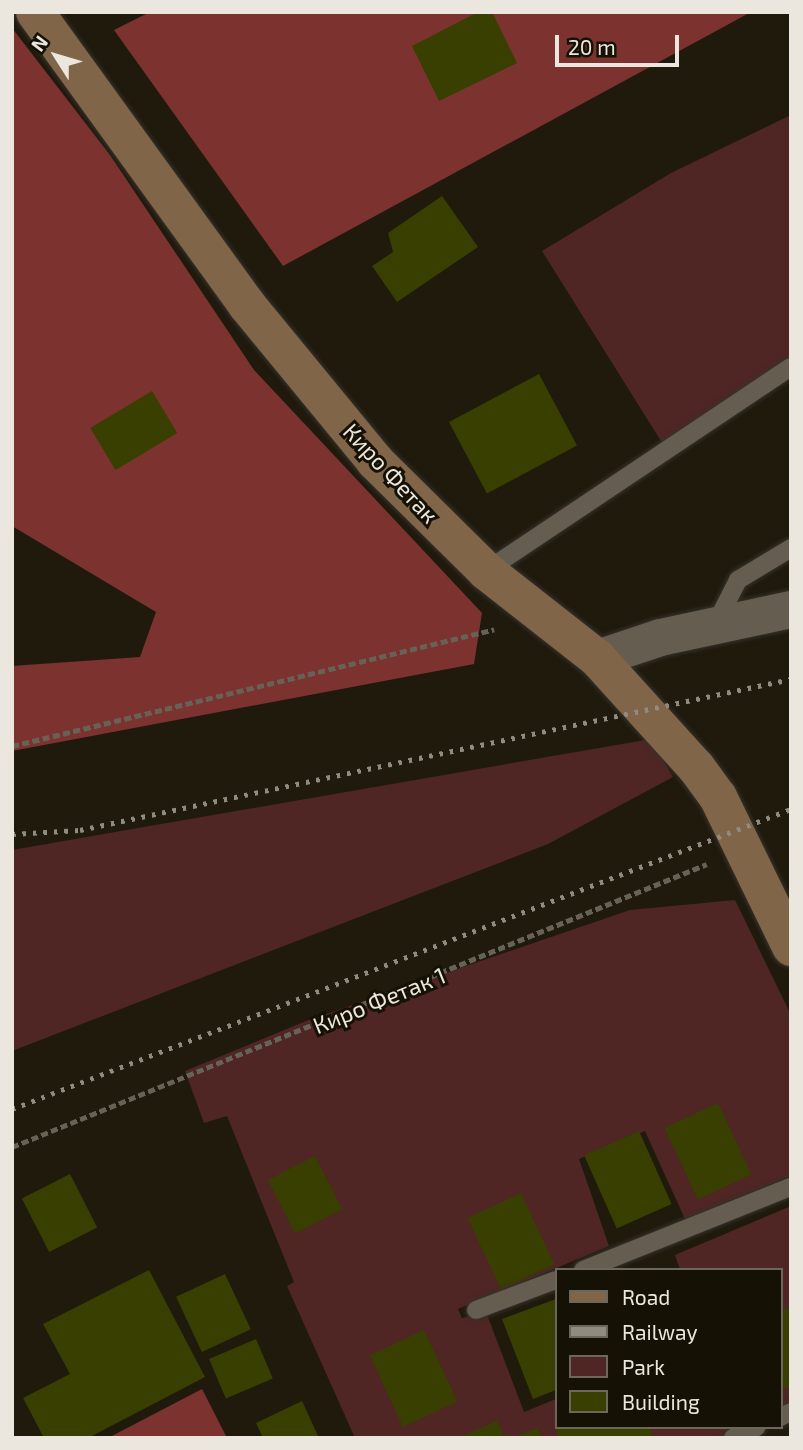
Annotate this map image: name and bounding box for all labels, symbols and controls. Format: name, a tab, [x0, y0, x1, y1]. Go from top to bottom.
north arrow	[21, 21, 91, 91]
scale bar	[558, 21, 682, 65]
text: N	[26, 31, 52, 55]
text: 20 m	[568, 34, 616, 59]
street label: Киро Фетак	[338, 417, 444, 529]
street label: Киро Фетак 1	[309, 961, 449, 1039]
legend	[554, 1268, 782, 1429]
text: Road	[622, 1284, 670, 1309]
text: Railway	[622, 1319, 698, 1344]
text: Park	[622, 1354, 665, 1379]
text: Building	[622, 1389, 700, 1414]

